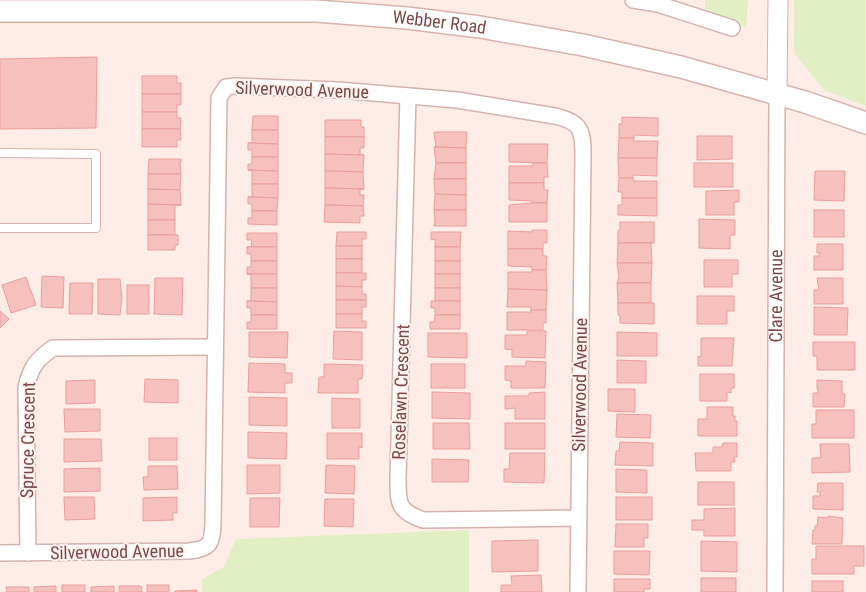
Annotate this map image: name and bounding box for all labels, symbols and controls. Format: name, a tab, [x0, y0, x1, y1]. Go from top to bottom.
street label: Webber Road	[392, 6, 488, 38]
street label: Silverwood Avenue	[235, 77, 369, 102]
street label: Clare Avenue	[765, 250, 786, 342]
street label: Silverwood Avenue	[568, 318, 591, 452]
street label: Roselawn Crescent	[388, 324, 413, 460]
street label: Spruce Crescent	[16, 382, 39, 498]
street label: Silverwood Avenue	[50, 540, 184, 563]

